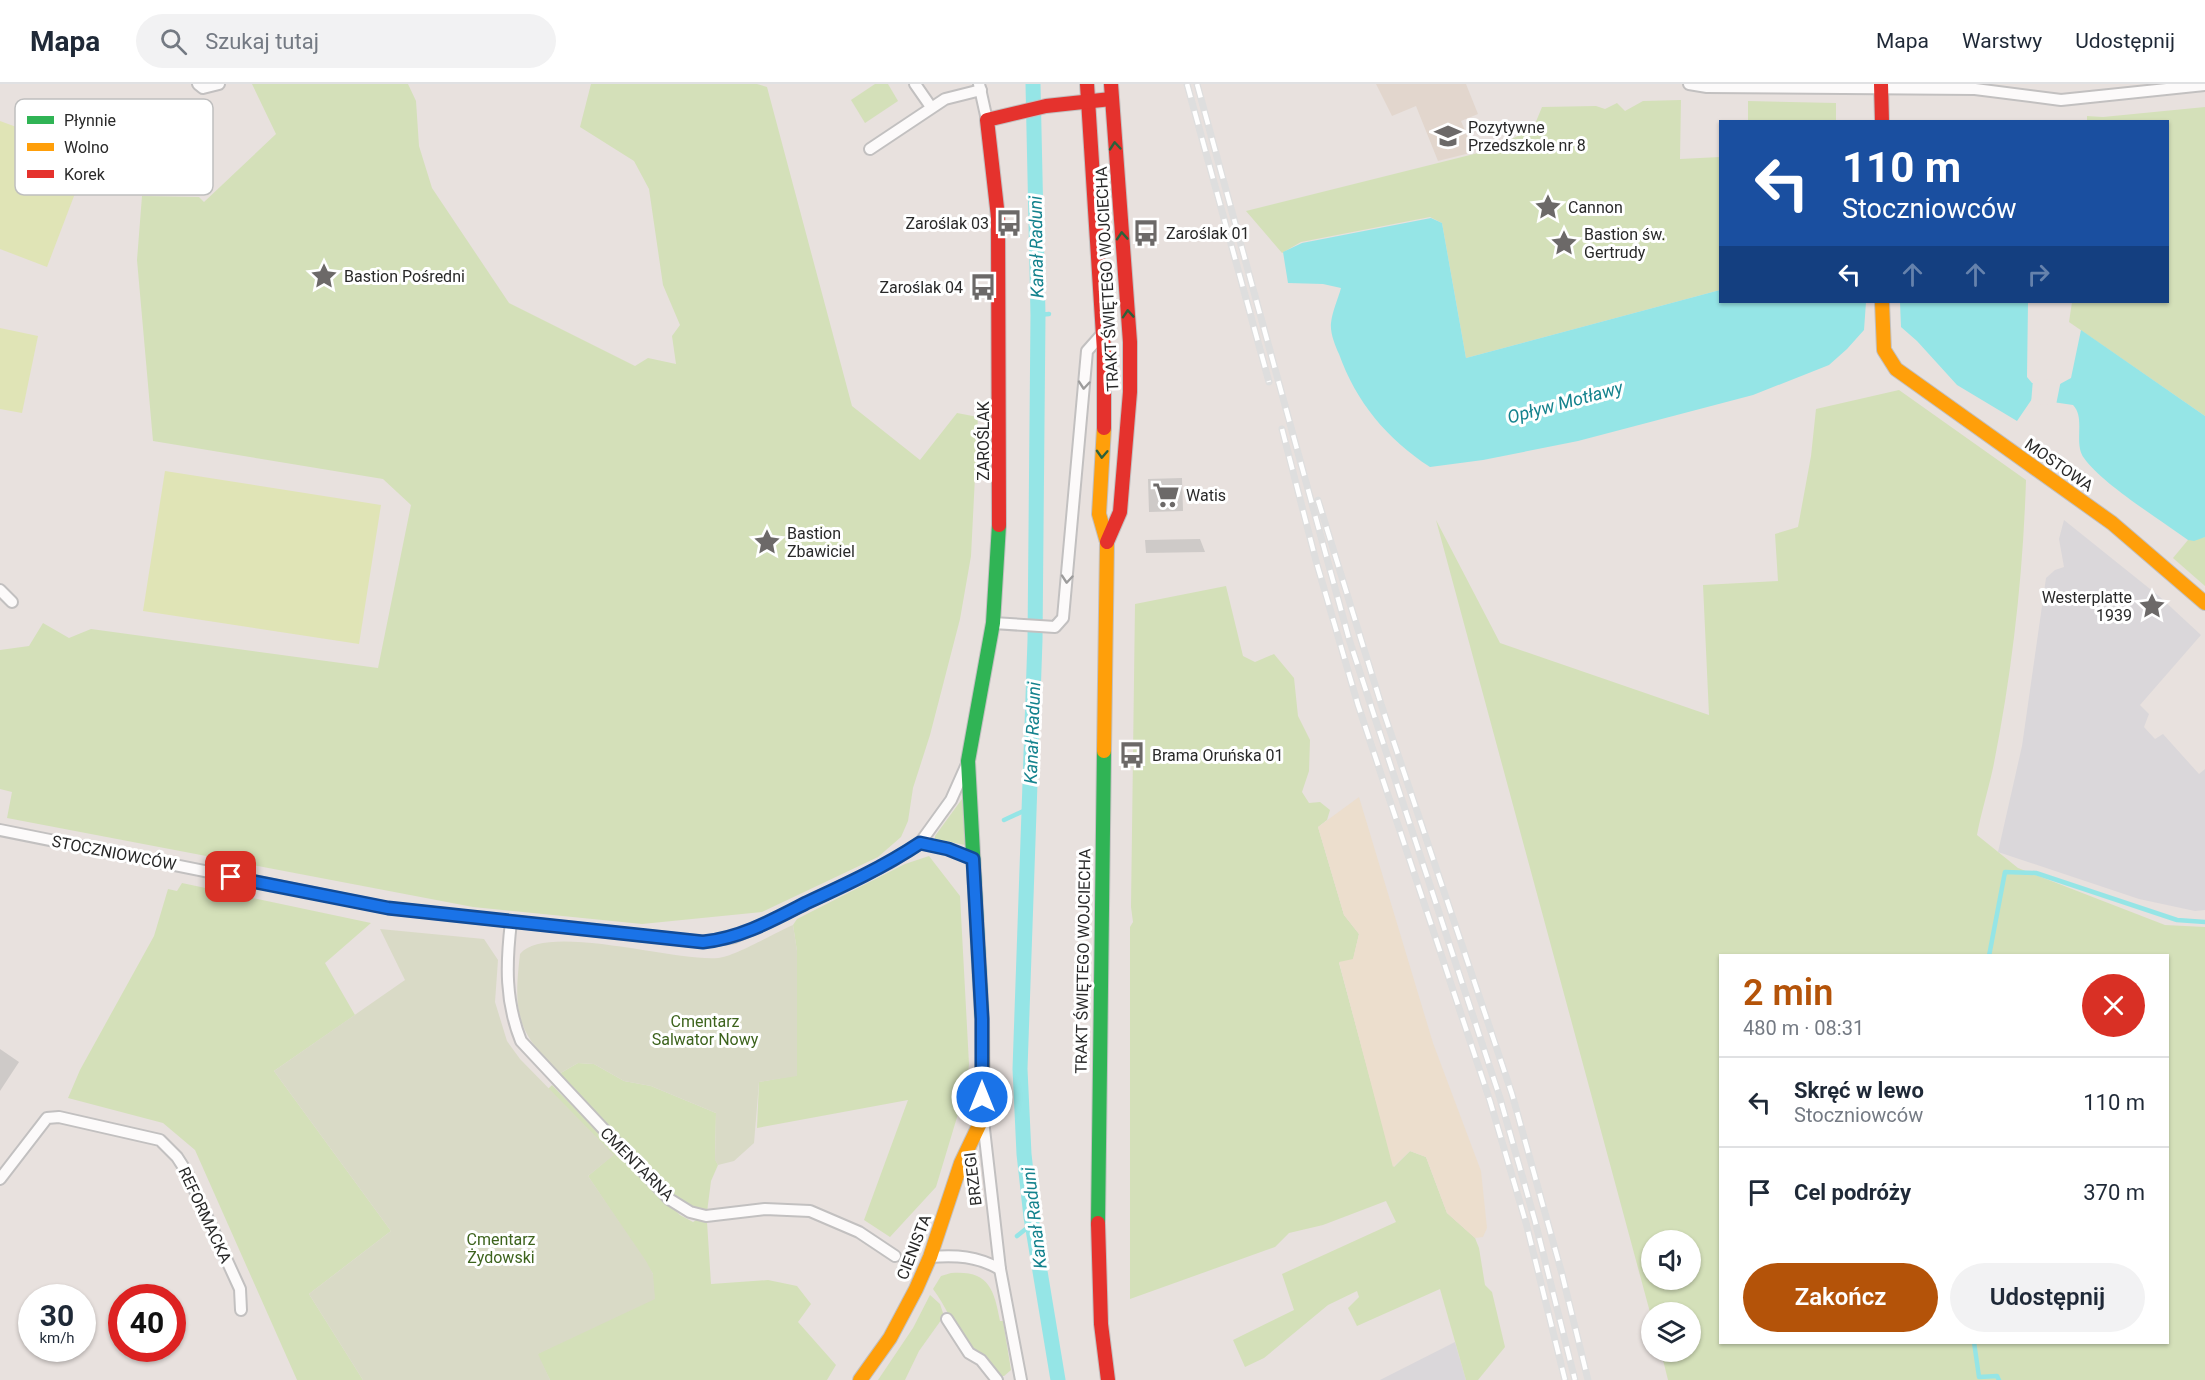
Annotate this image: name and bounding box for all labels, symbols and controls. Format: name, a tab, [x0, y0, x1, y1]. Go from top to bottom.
search box	[136, 14, 556, 68]
text: Mapa	[30, 25, 100, 58]
icon: search	[157, 25, 190, 58]
text: Szukaj tutaj	[205, 29, 319, 54]
text: Mapa	[1876, 29, 1929, 53]
text: Warstwy	[1962, 29, 2042, 53]
text: Udostępnij	[2075, 29, 2175, 53]
legend	[15, 99, 213, 195]
text: Płynnie	[64, 111, 116, 130]
place label: Pozytywne Przedszkole nr 8	[1468, 118, 1586, 155]
school or university icon: Pozytywne Przedszkole nr 8	[1433, 121, 1463, 151]
text: Wolno	[64, 138, 109, 157]
one-way arrow	[1109, 142, 1122, 151]
text: 110 m	[1842, 143, 1961, 192]
icon: left	[1743, 144, 1821, 222]
text: Korek	[64, 165, 106, 184]
street label: TRAKT ŚWIĘTEGO WOJCIECHA	[1091, 166, 1122, 392]
place icon: Cannon	[1533, 192, 1563, 222]
text: Stoczniowców	[1842, 193, 2017, 225]
water label: Kanał Raduni	[1025, 195, 1047, 298]
place label: Cannon	[1568, 198, 1623, 217]
bus stop icon: Zaroślak 03	[994, 208, 1024, 238]
place label: Zaroślak 03	[905, 214, 989, 233]
bus stop icon: Zaroślak 01	[1131, 218, 1161, 248]
place label: Zaroślak 01	[1166, 224, 1250, 243]
place label: Bastion św. Gertrudy	[1584, 225, 1666, 262]
place icon: Bastion św. Gertrudy	[1549, 228, 1579, 258]
one-way arrow	[1116, 231, 1129, 240]
icon: left	[1833, 258, 1866, 291]
icon: ahead	[1896, 258, 1929, 291]
icon: ahead	[1959, 258, 1992, 291]
icon: right	[2022, 258, 2055, 291]
place icon: Bastion Pośredni	[309, 261, 339, 291]
place label: Bastion Pośredni	[344, 267, 465, 286]
bus stop icon: Zaroślak 04	[968, 272, 998, 302]
place label: Zaroślak 04	[879, 278, 963, 297]
one-way arrow	[1122, 309, 1135, 319]
water label: Opływ Motławy	[1505, 376, 1626, 428]
one-way arrow	[1078, 380, 1091, 389]
street label: ZAROŚLAK	[973, 400, 993, 481]
street label: MOSTOWA	[2021, 435, 2097, 496]
one-way arrow	[1096, 450, 1109, 459]
supermarket icon: Watis	[1151, 480, 1181, 510]
place label: Watis	[1186, 486, 1226, 505]
place label: Bastion Zbawiciel	[787, 524, 855, 561]
place icon: Bastion Zbawiciel	[752, 527, 782, 557]
one-way arrow	[1061, 575, 1074, 584]
place label: Westerplatte 1939	[2042, 588, 2132, 625]
place icon: Westerplatte 1939	[2137, 591, 2167, 621]
water label: Kanał Raduni	[1020, 681, 1044, 785]
bus stop icon: Brama Oruńska 01	[1117, 740, 1147, 770]
place label: Brama Oruńska 01	[1152, 746, 1284, 765]
street label: STOCZNIOWCÓW	[50, 831, 178, 874]
street label: TRAKT ŚWIĘTEGO WOJCIECHA	[1071, 848, 1094, 1074]
pin	[205, 851, 256, 902]
icon: arrive	[214, 860, 247, 893]
text: 2 min	[1743, 972, 1833, 1014]
button: close	[2082, 974, 2145, 1037]
park label: Cmentarz Salwator Nowy	[652, 1012, 759, 1049]
text: 480 m · 08:31	[1743, 1016, 1864, 1040]
position arrow	[950, 1065, 1014, 1129]
text: Skręć w lewo	[1794, 1078, 1924, 1103]
icon: left	[1743, 1086, 1776, 1119]
text: 110 m	[2083, 1090, 2145, 1115]
text: Stoczniowców	[1794, 1103, 1923, 1127]
street label: CMENTARNA	[596, 1123, 678, 1205]
street label: BRZEGI	[960, 1151, 986, 1207]
street label: REFORMACKA	[174, 1164, 236, 1267]
water label: Kanał Raduni	[1017, 1165, 1051, 1270]
icon: arrive	[1743, 1176, 1776, 1209]
text: Cel podróży	[1794, 1180, 1911, 1205]
text: 370 m	[2083, 1180, 2145, 1205]
street label: CIENISTA	[893, 1211, 935, 1282]
park label: Cmentarz Żydowski	[466, 1230, 536, 1267]
map controls	[1641, 1230, 1701, 1362]
button: sound	[1641, 1230, 1701, 1290]
button: Zakończ	[1743, 1263, 1938, 1332]
button: Udostępnij	[1950, 1263, 2145, 1332]
speed limit sign: 40	[108, 1284, 186, 1362]
text: 30	[40, 1298, 74, 1333]
button: layers	[1641, 1302, 1701, 1362]
text: km/h	[39, 1329, 75, 1347]

